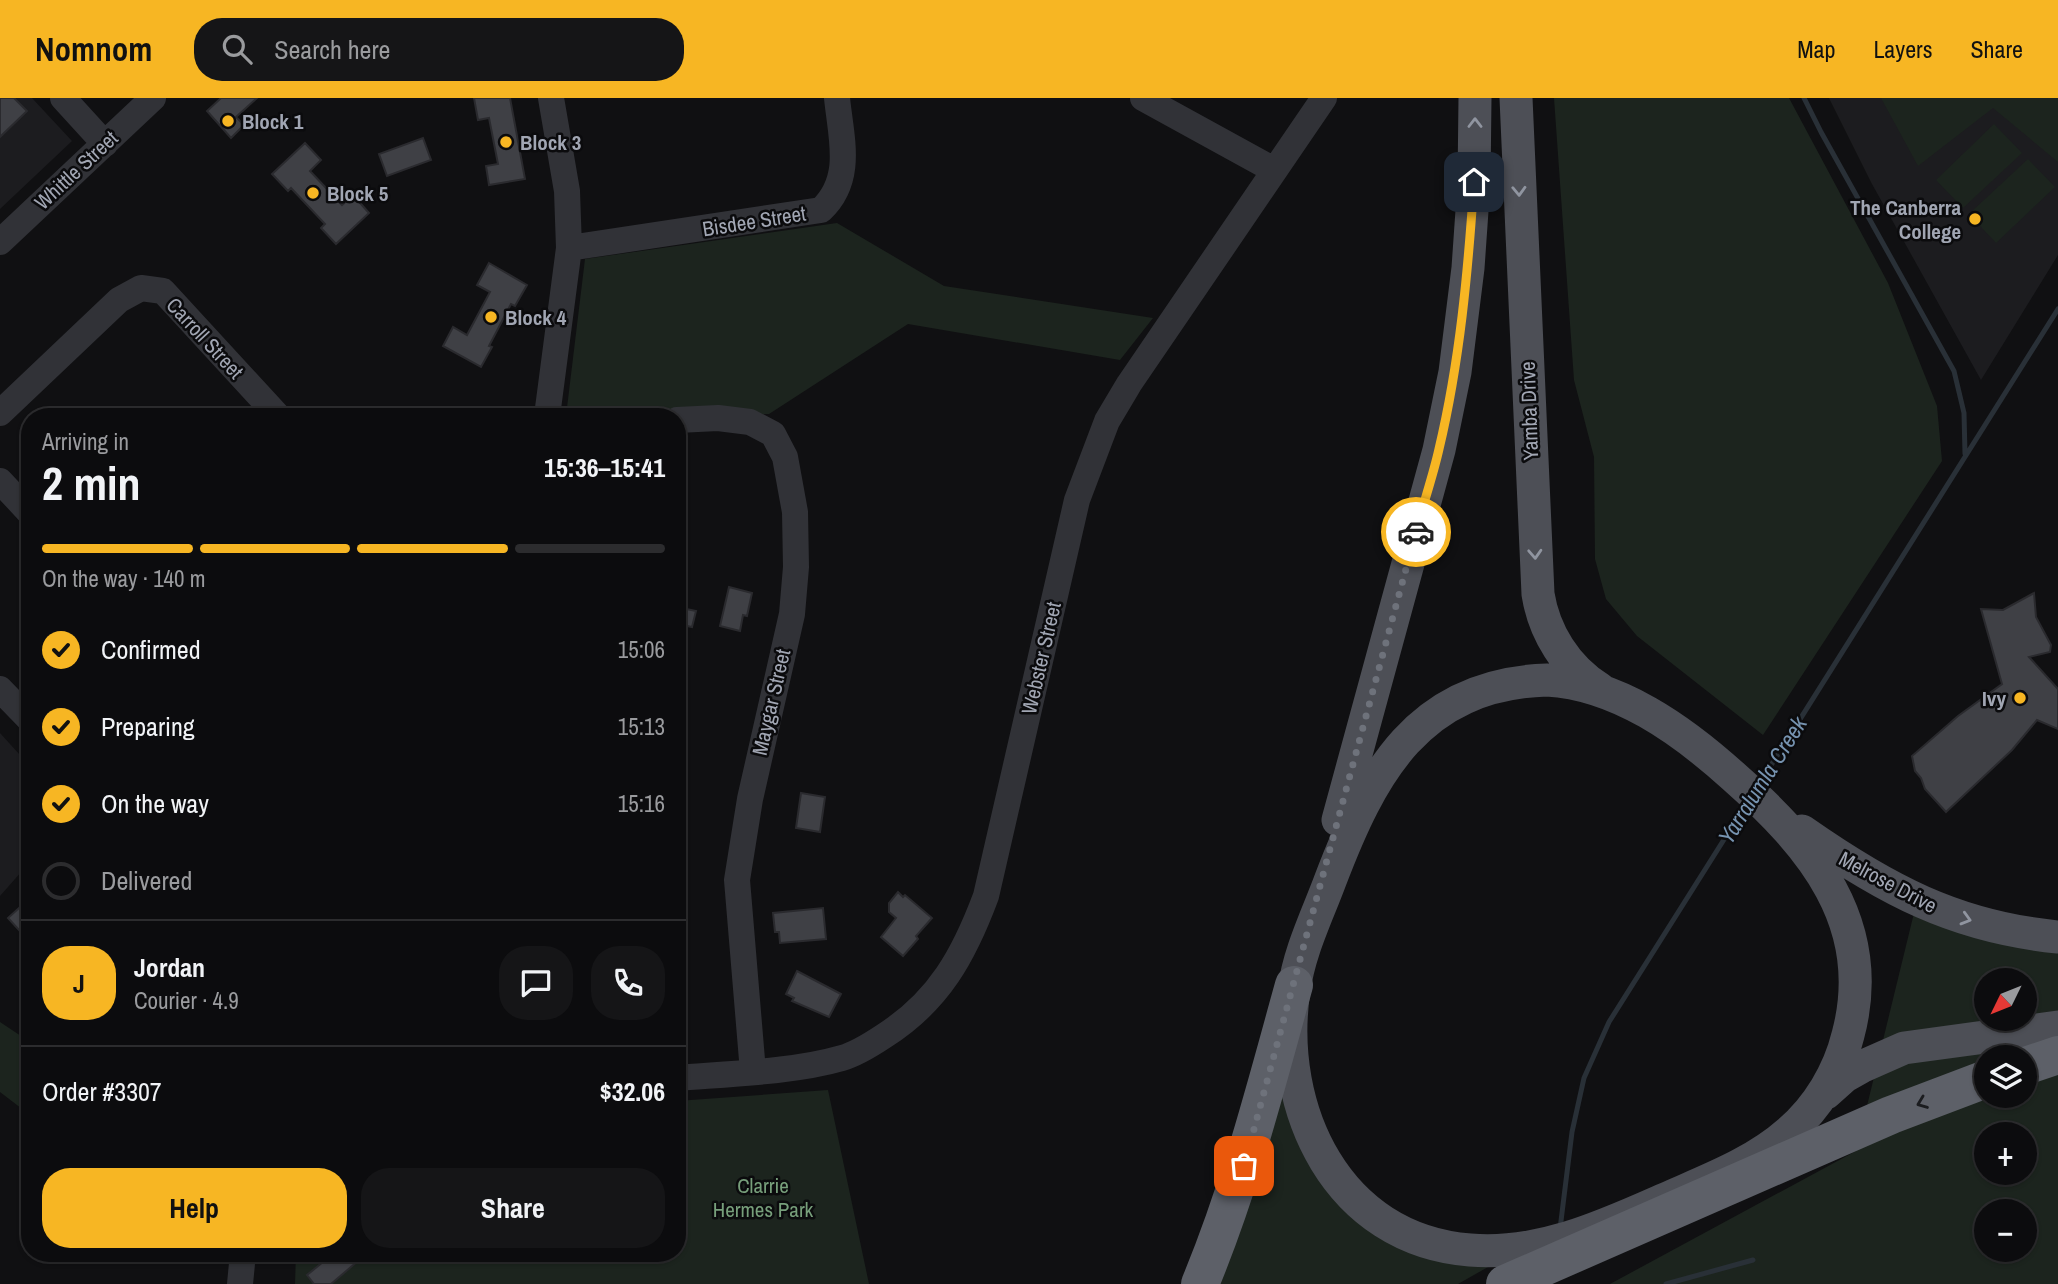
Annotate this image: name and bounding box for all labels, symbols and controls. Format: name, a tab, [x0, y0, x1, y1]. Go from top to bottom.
search box	[194, 18, 684, 81]
text: Nomnom	[35, 27, 152, 71]
icon: search	[218, 30, 256, 68]
text: Search here	[274, 32, 390, 67]
text: Map	[1797, 33, 1835, 65]
text: Layers	[1873, 33, 1932, 65]
text: Share	[1970, 33, 2023, 65]
place label: Block 1	[242, 107, 304, 136]
marker: Block 1	[220, 113, 236, 129]
one-way arrow	[1467, 117, 1483, 127]
street label: Whittle Street	[28, 124, 124, 216]
place label: Block 3	[520, 128, 581, 157]
marker: Block 3	[498, 134, 514, 150]
pin	[1444, 152, 1504, 212]
icon: home	[1455, 163, 1493, 201]
place label: Block 5	[327, 179, 389, 208]
marker: Block 5	[305, 185, 321, 201]
one-way arrow	[1512, 185, 1527, 196]
place label: The Canberra College	[1850, 193, 1961, 246]
street label: Bisdee Street	[700, 198, 808, 243]
marker: The Canberra College	[1967, 211, 1983, 227]
street label: Carroll Street	[160, 291, 250, 385]
place label: Block 4	[505, 303, 567, 332]
marker: Block 4	[483, 309, 499, 325]
street label: Yamba Drive	[1513, 361, 1545, 461]
text: Arriving in	[42, 426, 129, 457]
text: 15:36–15:41	[544, 450, 665, 485]
text: 2 min	[42, 452, 141, 514]
courier	[1381, 497, 1451, 567]
icon: car	[1397, 513, 1435, 551]
one-way arrow	[1528, 549, 1543, 560]
text: On the way · 140 m	[42, 563, 206, 594]
street label: Webster Street	[1014, 599, 1068, 717]
icon: check	[42, 631, 80, 669]
text: Confirmed	[101, 632, 201, 667]
text: 15:06	[618, 634, 665, 665]
street label: Maygar Street	[745, 646, 797, 758]
place label: Ivy	[1982, 684, 2006, 713]
marker: Ivy	[2012, 690, 2028, 706]
icon: check	[42, 708, 80, 746]
text: Preparing	[101, 709, 195, 744]
water label: Yarralumla Creek	[1710, 709, 1814, 850]
text: 15:13	[618, 711, 665, 742]
icon: check	[42, 785, 80, 823]
text: On the way	[101, 786, 209, 821]
text: 15:16	[618, 788, 665, 819]
street label: Melrose Drive	[1834, 844, 1942, 920]
text: Delivered	[101, 863, 192, 898]
one-way arrow	[1960, 911, 1972, 926]
button: chat	[499, 946, 573, 1020]
button: phone	[591, 946, 665, 1020]
text: Jordan	[134, 950, 205, 985]
text: J	[73, 966, 85, 1001]
north arrow	[1974, 968, 2037, 1031]
map controls	[1974, 968, 2037, 1262]
text: Courier · 4.9	[134, 985, 239, 1016]
button: layers	[1974, 1045, 2037, 1108]
text: Order #3307	[42, 1074, 162, 1109]
text: $32.06	[600, 1074, 665, 1109]
one-way arrow	[1917, 1095, 1929, 1109]
button: +	[1974, 1122, 2037, 1185]
pin	[1214, 1136, 1274, 1196]
icon: bag	[1225, 1147, 1263, 1185]
button: Help	[42, 1168, 347, 1248]
button: Share	[361, 1168, 665, 1248]
park label: Clarrie Hermes Park	[713, 1171, 814, 1224]
button: −	[1974, 1199, 2037, 1262]

